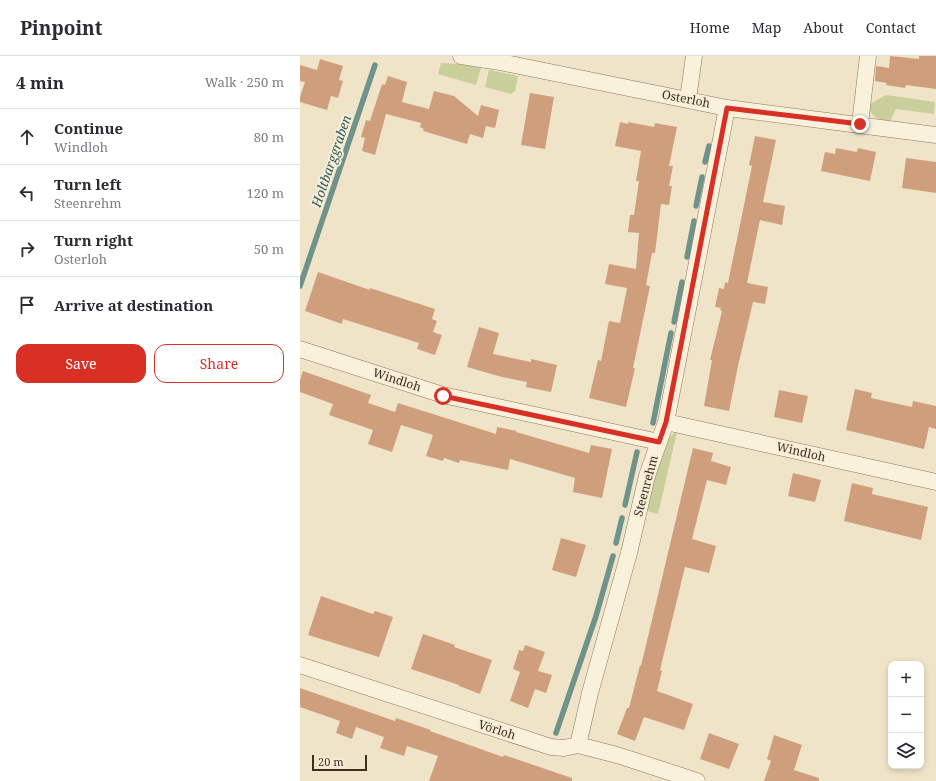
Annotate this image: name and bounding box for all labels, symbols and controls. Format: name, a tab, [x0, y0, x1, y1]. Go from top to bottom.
text: Pinpoint	[20, 15, 102, 41]
text: Home	[690, 18, 730, 37]
text: Map	[752, 18, 781, 37]
text: About	[803, 18, 844, 37]
text: Contact	[866, 18, 916, 37]
text: 4 min	[16, 71, 64, 94]
text: Walk · 250 m	[205, 73, 284, 91]
street label: Osterloh	[660, 86, 712, 112]
water label: Holtbarggraben	[306, 112, 355, 210]
route end	[851, 115, 869, 133]
text: Continue	[54, 118, 123, 138]
icon: ahead	[16, 126, 38, 148]
text: 80 m	[254, 128, 284, 146]
text: Windloh	[54, 138, 108, 156]
text: Turn left	[54, 174, 122, 194]
icon: left	[16, 182, 38, 204]
text: 120 m	[247, 184, 284, 202]
text: Steenrehm	[54, 194, 122, 212]
text: Turn right	[54, 230, 133, 250]
icon: right	[16, 238, 38, 260]
text: 50 m	[254, 240, 284, 258]
text: Osterloh	[54, 250, 107, 268]
icon: arrive	[16, 294, 38, 316]
text: Arrive at destination	[54, 295, 213, 315]
button: Save	[16, 344, 146, 383]
button: Share	[154, 344, 284, 383]
street label: Windloh	[371, 364, 424, 395]
route start	[434, 387, 452, 405]
street label: Windloh	[775, 438, 828, 465]
street label: Steenrehm	[629, 454, 662, 518]
map controls	[888, 661, 924, 769]
button: +	[888, 661, 924, 697]
button: −	[888, 697, 924, 733]
street label: Vörloh	[476, 716, 518, 744]
button: layers	[888, 733, 924, 769]
scale bar	[312, 753, 367, 772]
text: 20 m	[318, 754, 344, 769]

